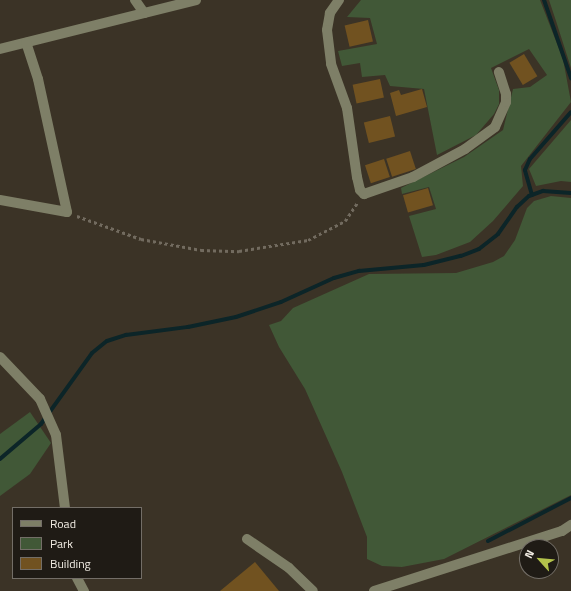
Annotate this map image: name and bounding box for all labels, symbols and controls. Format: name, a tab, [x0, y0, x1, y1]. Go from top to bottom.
legend	[12, 507, 142, 579]
text: Road	[50, 514, 76, 533]
text: Park	[50, 534, 73, 553]
north arrow	[519, 539, 559, 579]
text: N	[520, 547, 538, 561]
text: Building	[50, 554, 91, 573]

